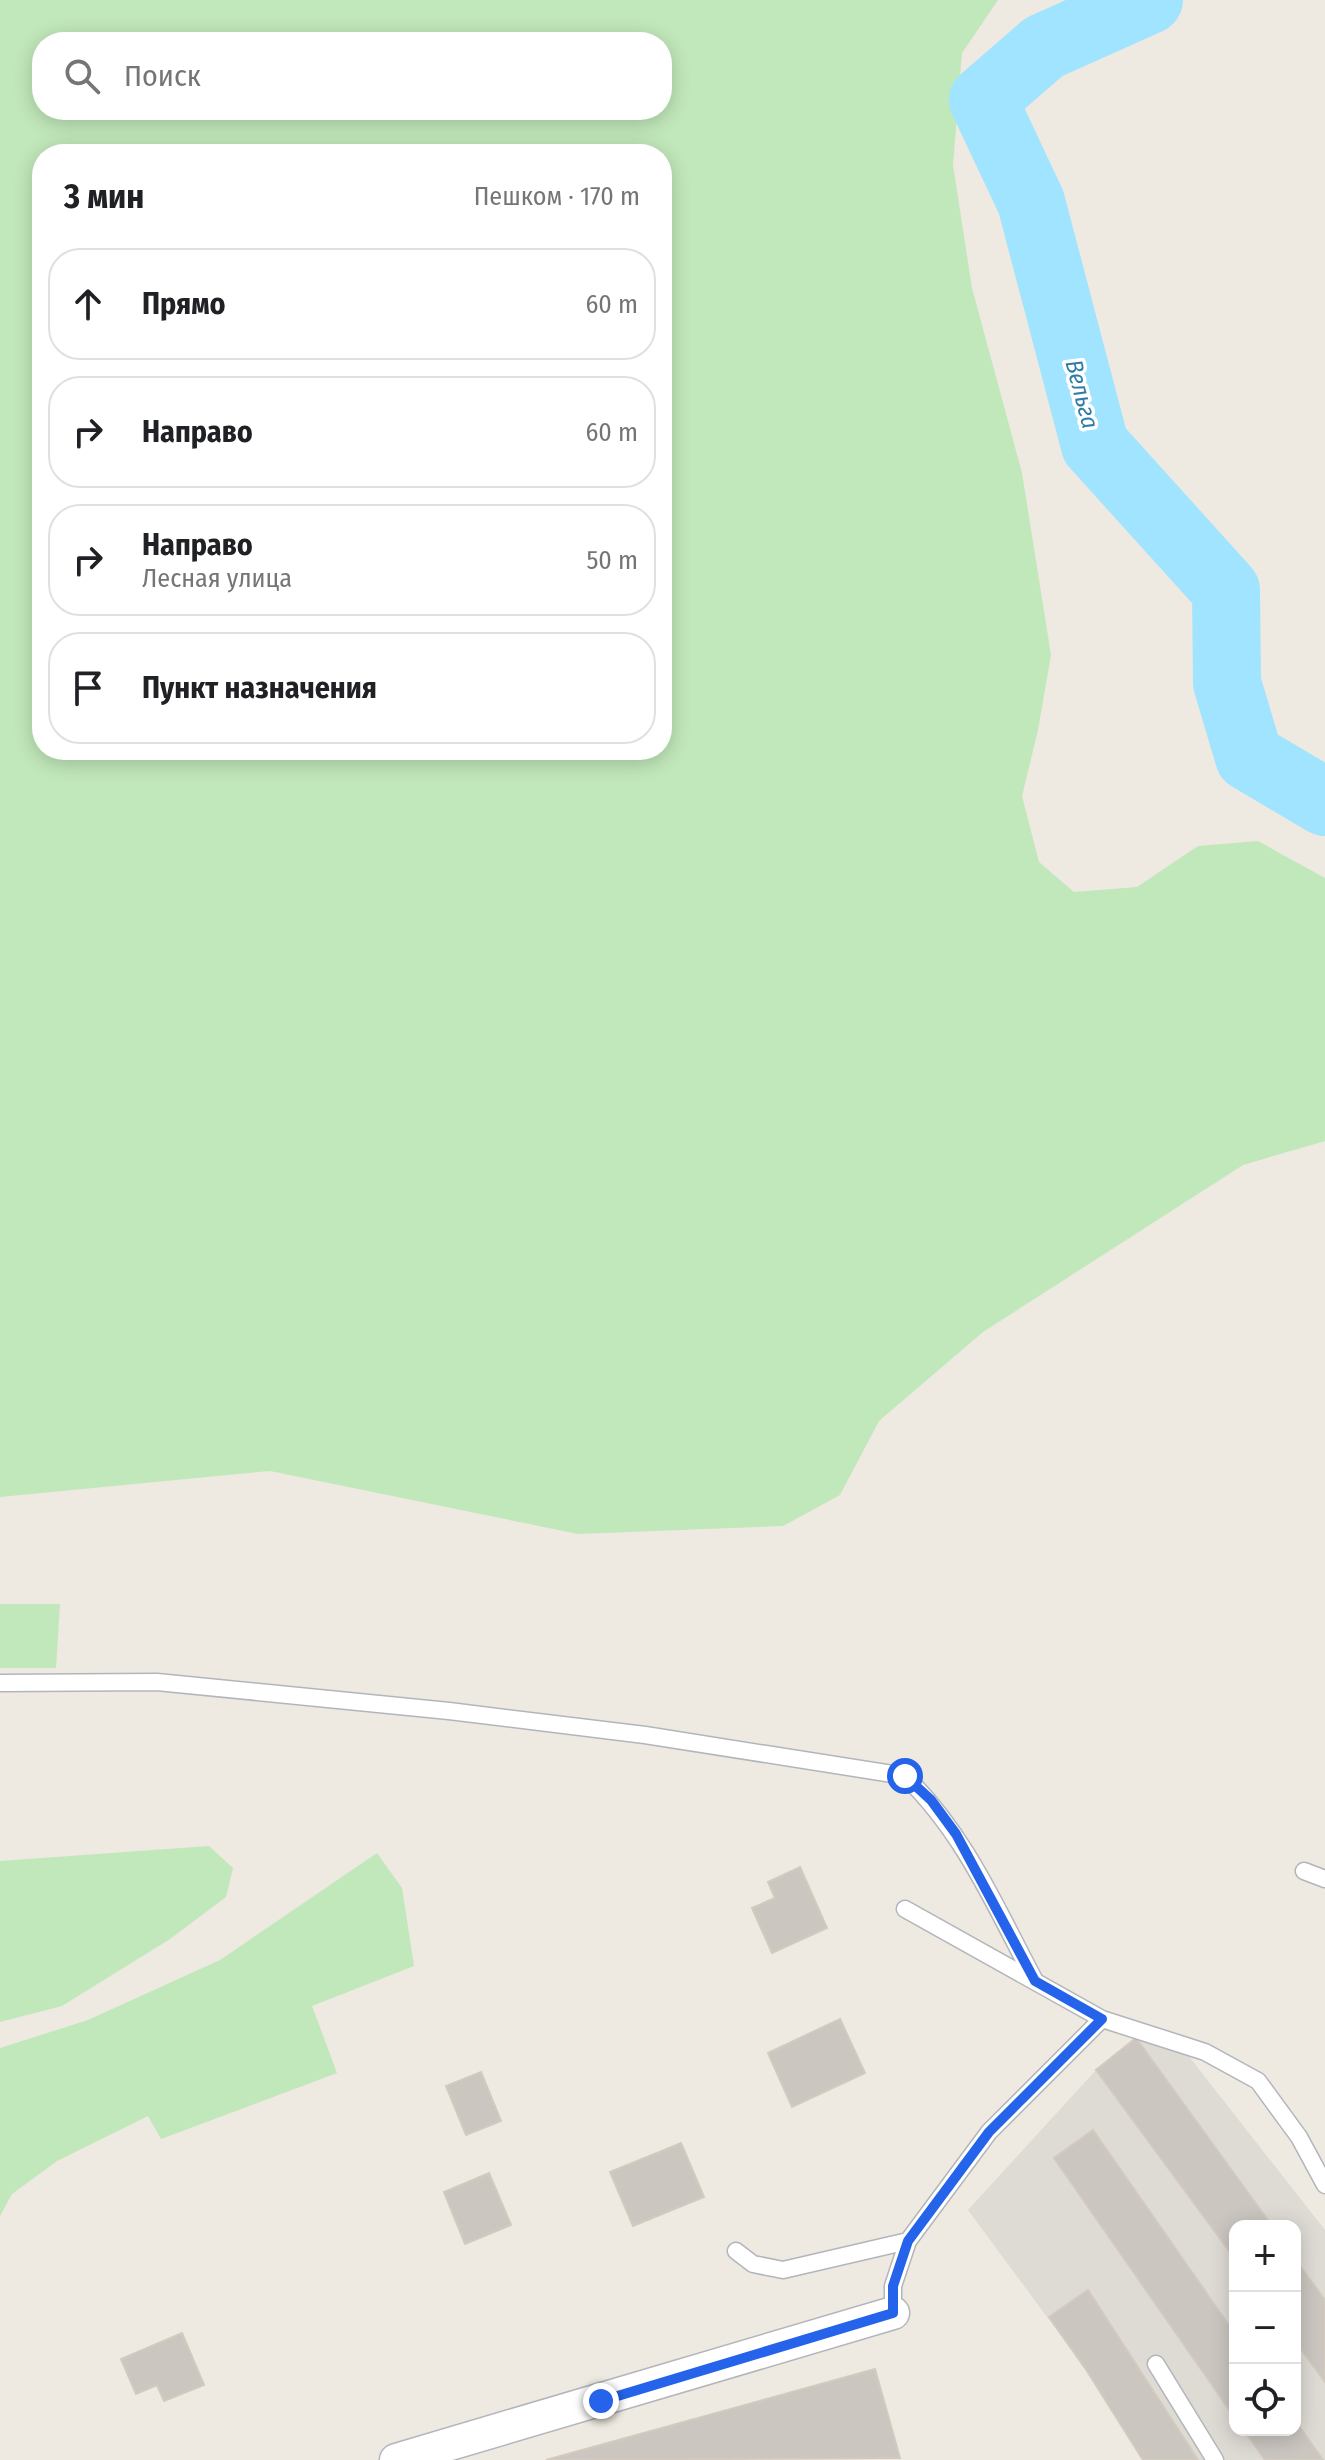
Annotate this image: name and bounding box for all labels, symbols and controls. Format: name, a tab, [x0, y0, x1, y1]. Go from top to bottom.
search box	[32, 32, 672, 120]
icon: search	[60, 54, 104, 98]
text: Поиск	[124, 58, 201, 94]
text: 3 мин	[64, 176, 144, 217]
text: Пешком · 170 m	[474, 181, 640, 212]
icon: ahead	[66, 282, 110, 326]
text: Прямо	[142, 286, 226, 322]
text: 60 m	[585, 289, 638, 320]
water label: Вельга	[1059, 357, 1105, 431]
icon: right	[66, 410, 110, 454]
text: Направо	[142, 414, 253, 450]
text: 60 m	[585, 417, 638, 448]
text: Направо	[142, 527, 253, 563]
icon: right	[66, 538, 110, 582]
text: 50 m	[586, 545, 638, 576]
text: Лесная улица	[142, 563, 292, 594]
icon: arrive	[66, 666, 110, 710]
text: Пункт назначения	[142, 670, 377, 706]
route start	[887, 1758, 923, 1794]
map controls	[1229, 2220, 1301, 2436]
button: +	[1229, 2220, 1301, 2292]
button: −	[1229, 2292, 1301, 2364]
button: locate	[1229, 2364, 1301, 2436]
route end	[583, 2383, 619, 2419]

